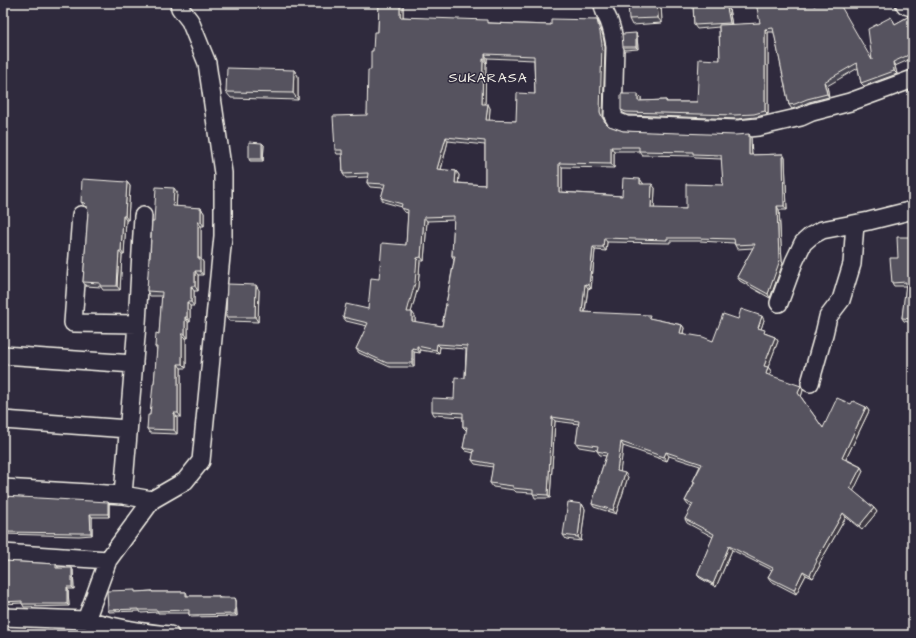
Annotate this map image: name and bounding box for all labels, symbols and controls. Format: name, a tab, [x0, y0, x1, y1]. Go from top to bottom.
district label: SUKARASA	[448, 68, 528, 88]

